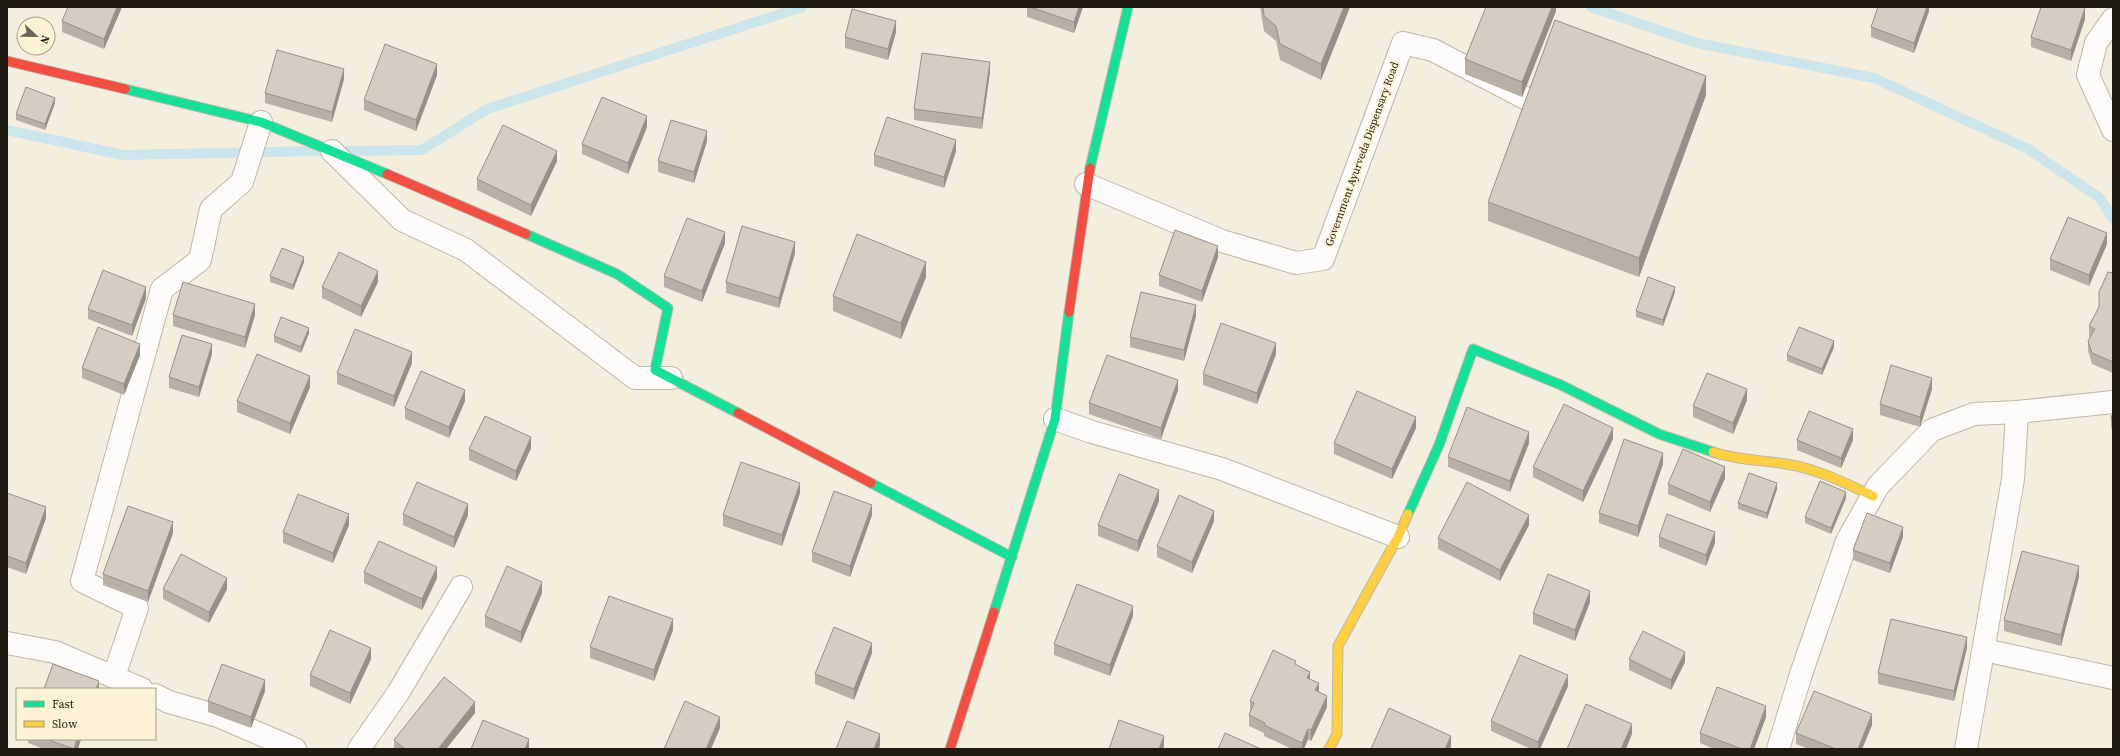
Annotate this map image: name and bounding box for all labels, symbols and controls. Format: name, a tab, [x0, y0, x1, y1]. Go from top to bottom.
north arrow	[16, 16, 56, 56]
text: N	[36, 33, 53, 46]
street label: Government Ayurveda Dispensary Road	[1322, 59, 1403, 248]
legend	[16, 688, 156, 740]
text: Fast	[52, 696, 74, 712]
text: Slow	[52, 716, 78, 732]

